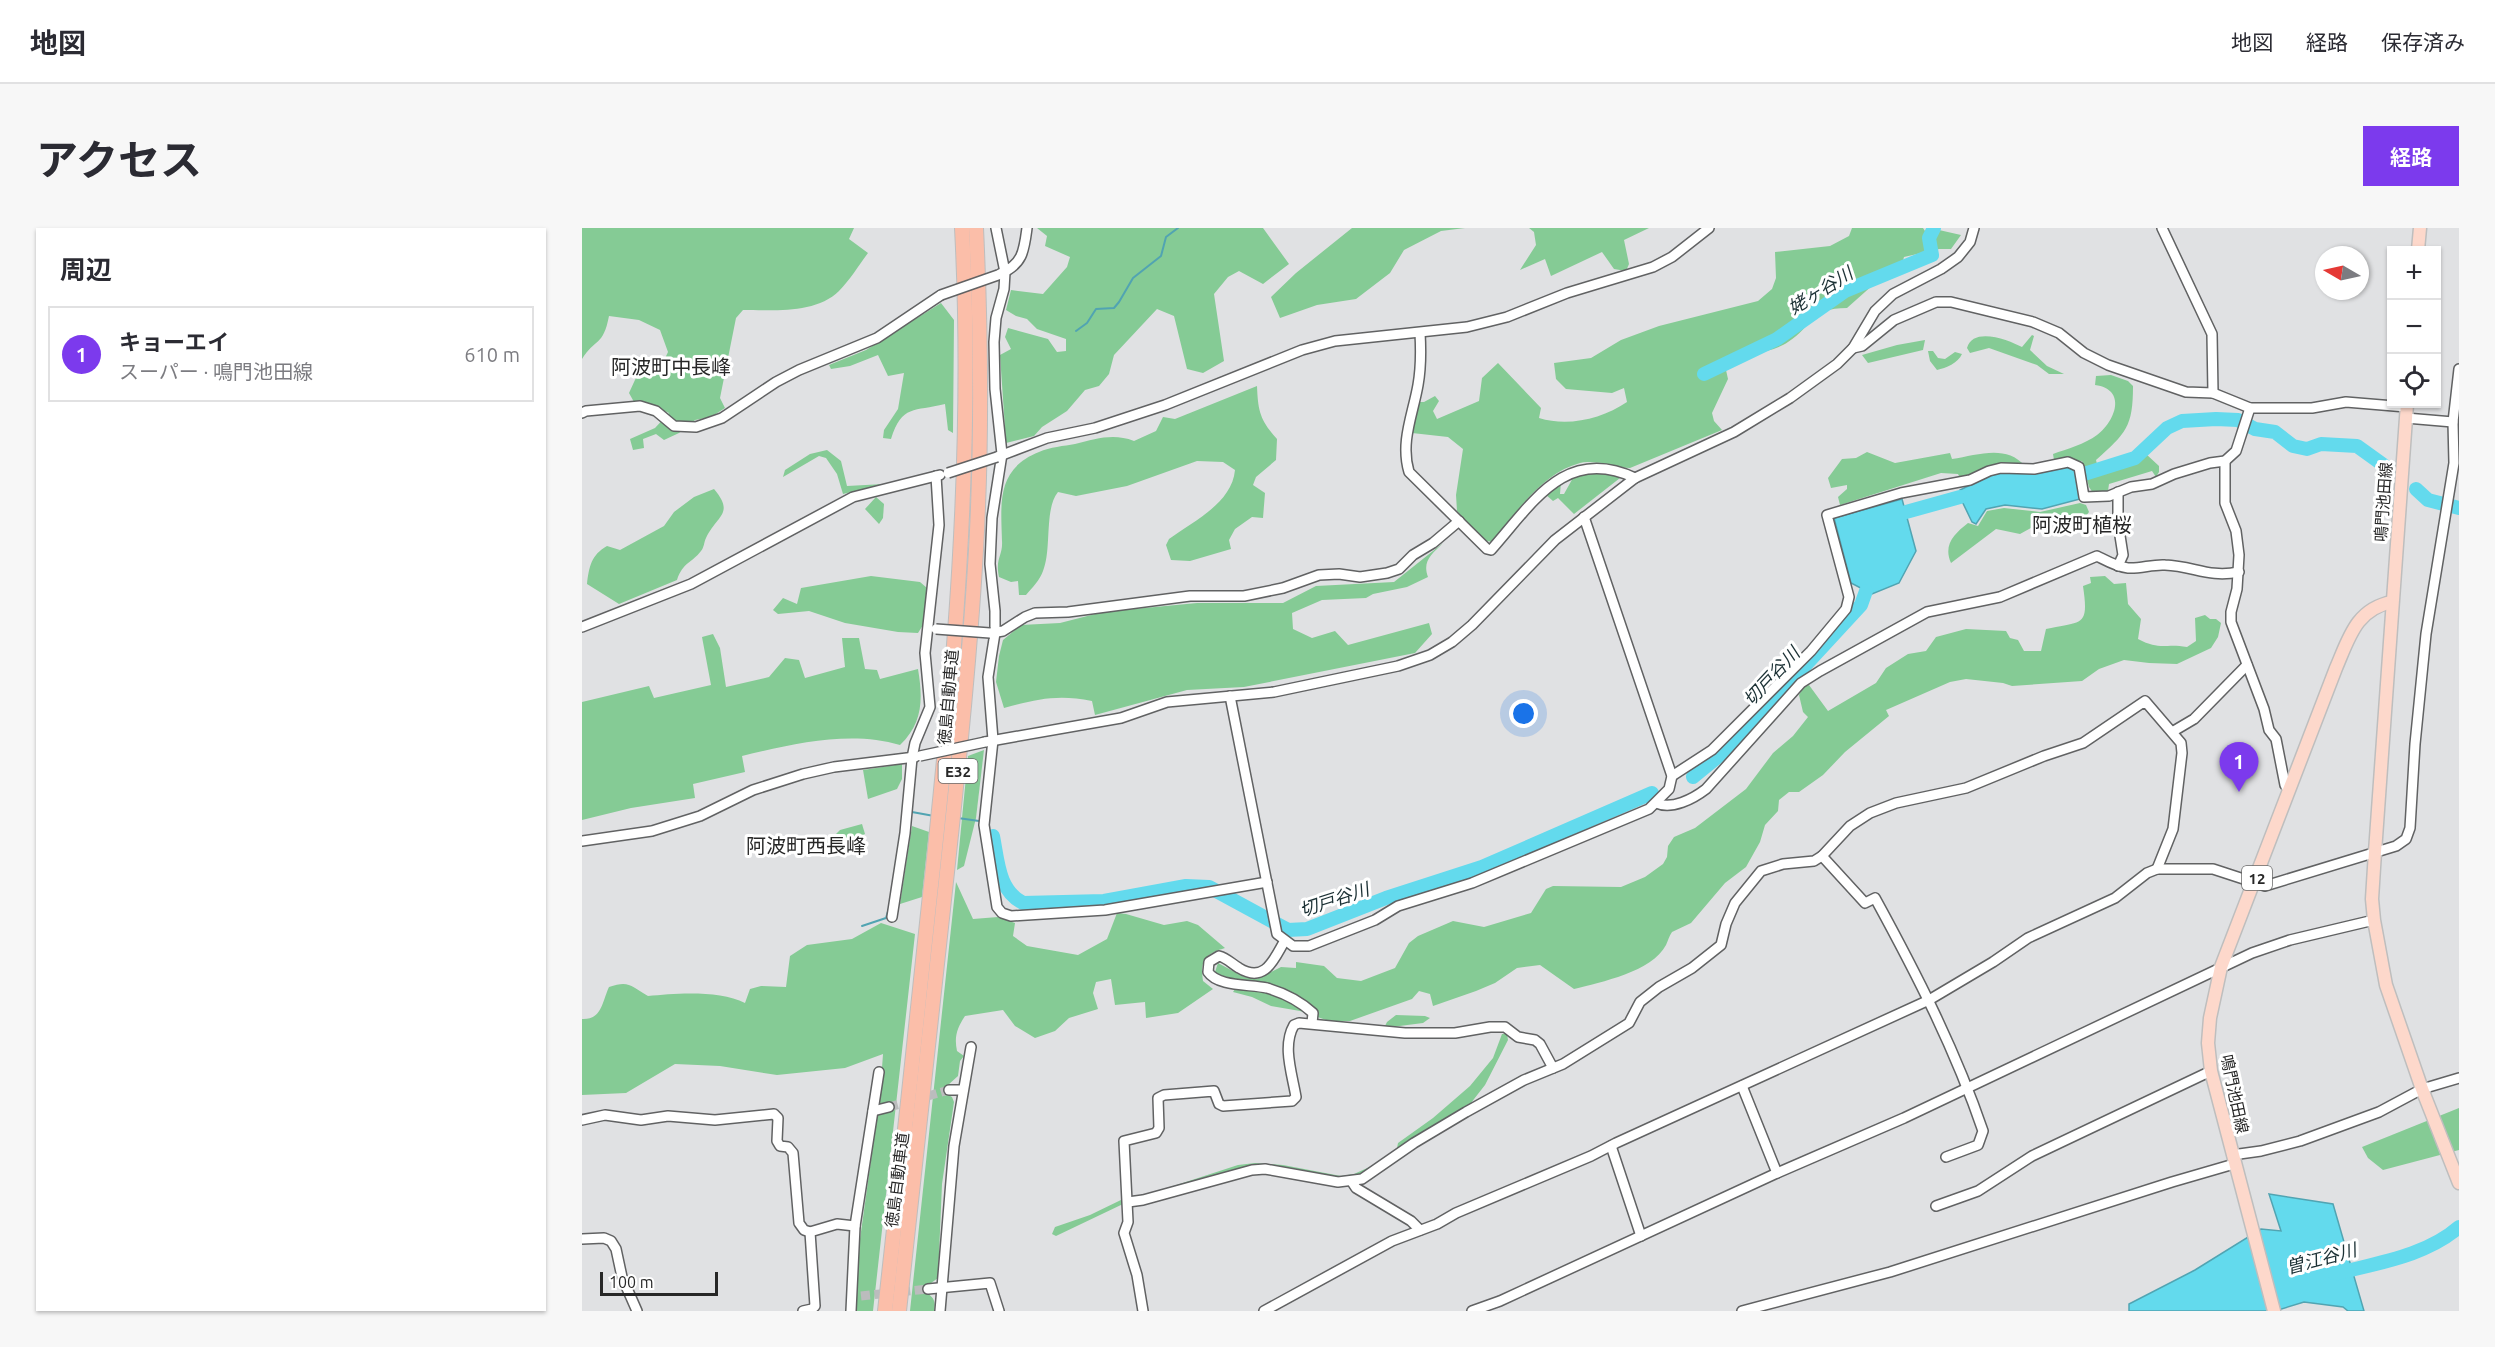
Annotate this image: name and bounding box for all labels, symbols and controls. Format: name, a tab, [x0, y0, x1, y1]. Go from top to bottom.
text: 地図	[30, 27, 86, 58]
text: 地図	[2231, 30, 2273, 54]
text: 経路	[2306, 30, 2348, 54]
text: 保存済み	[2381, 30, 2465, 54]
button: 経路	[2363, 126, 2459, 186]
text: アクセス	[36, 136, 202, 183]
north arrow	[2315, 246, 2369, 300]
map controls	[2387, 246, 2441, 408]
button: +	[2387, 246, 2441, 300]
text: 周辺	[60, 255, 112, 284]
water label: 姥ヶ谷川	[1784, 261, 1858, 318]
button: −	[2387, 300, 2441, 354]
text: キョーエイ	[119, 329, 229, 354]
text: 1	[76, 343, 87, 366]
text: 610 m	[464, 343, 520, 366]
button: locate	[2387, 354, 2441, 408]
district label: 阿波町中長峰	[611, 355, 731, 378]
text: スーパー · 鳴門池田線	[119, 360, 313, 383]
street label: 鳴門池田線	[2371, 461, 2395, 543]
district label: 阿波町植桜	[2032, 513, 2132, 536]
water label: 切戸谷川	[1739, 641, 1804, 709]
street label: 徳島自動車道	[935, 648, 961, 746]
your location	[1509, 699, 1538, 728]
pin: 1	[2220, 742, 2258, 792]
road number: E32	[938, 759, 977, 783]
district label: 阿波町西長峰	[746, 834, 866, 857]
road number: 12	[2242, 866, 2272, 890]
water label: 切戸谷川	[1297, 878, 1373, 920]
street label: 鳴門池田線	[2218, 1053, 2252, 1135]
street label: 徳島自動車道	[882, 1131, 912, 1229]
water label: 曽江谷川	[2284, 1239, 2360, 1277]
scale bar	[600, 1269, 718, 1296]
text: 100 m	[609, 1273, 654, 1291]

